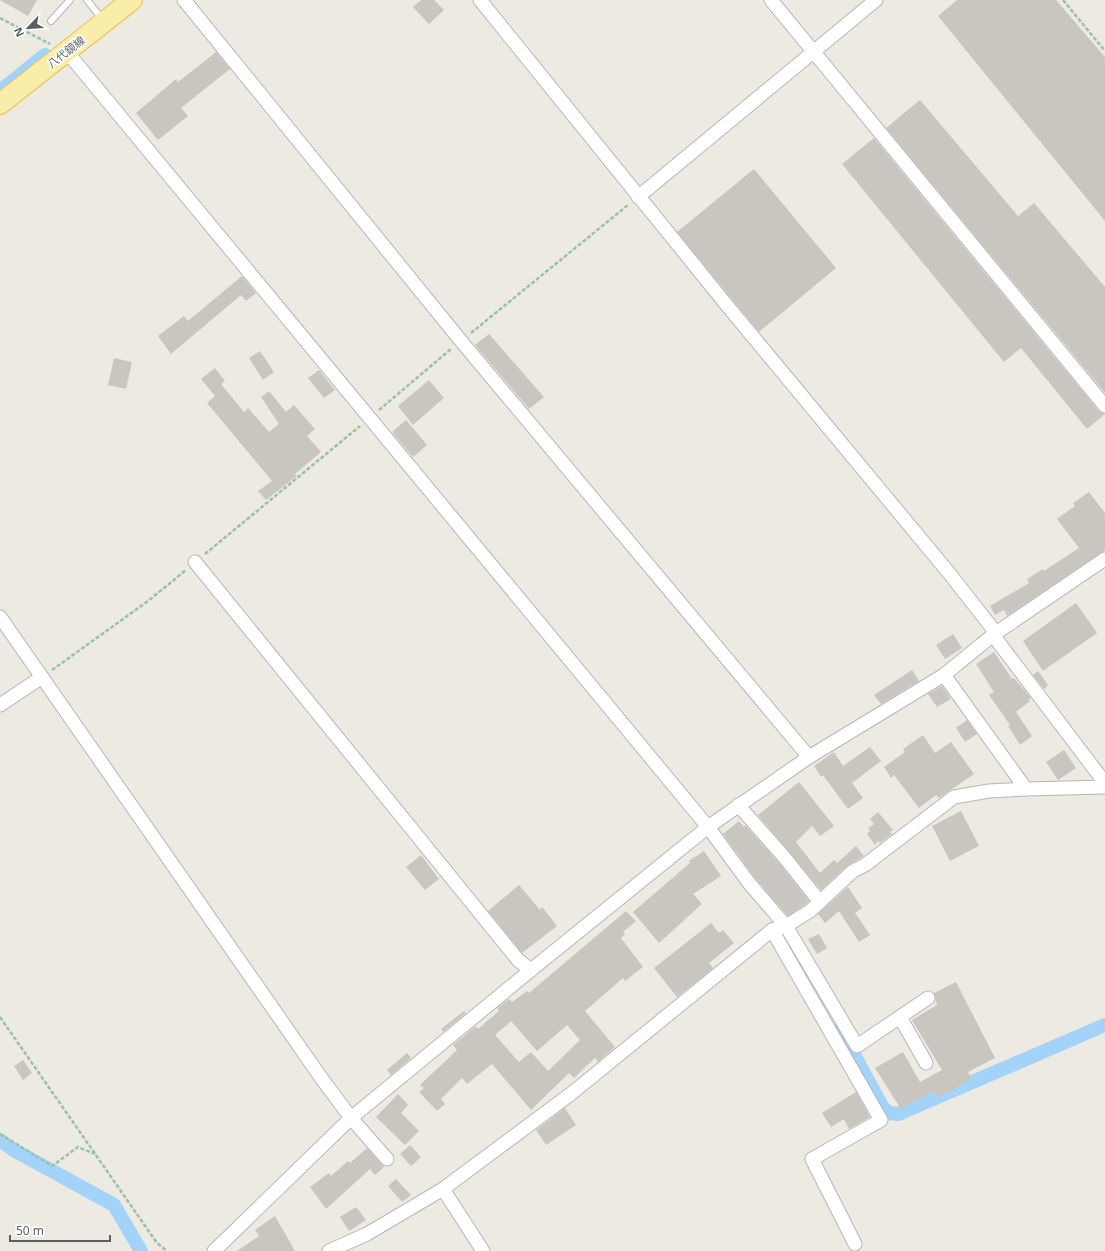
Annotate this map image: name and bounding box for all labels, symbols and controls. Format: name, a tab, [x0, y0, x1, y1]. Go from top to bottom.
north arrow	[8, 8, 48, 48]
text: N	[10, 25, 27, 40]
street label: 八代鏡線	[44, 32, 88, 71]
scale bar	[10, 1217, 110, 1243]
text: 50 m	[16, 1222, 44, 1239]

